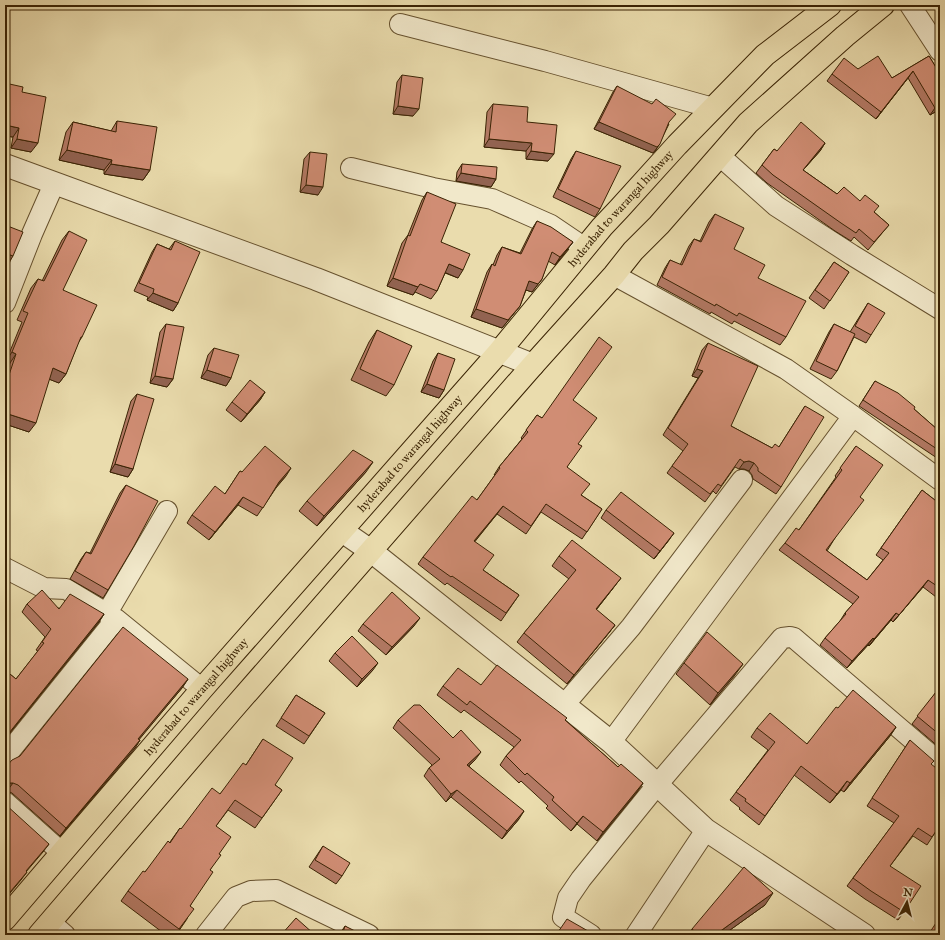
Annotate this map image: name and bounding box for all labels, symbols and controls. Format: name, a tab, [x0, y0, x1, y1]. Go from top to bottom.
street label: hyderabad to warangal highway	[565, 147, 676, 270]
street label: hyderabad to warangal highway	[354, 392, 465, 515]
street label: hyderabad to warangal highway	[141, 635, 251, 758]
north arrow	[887, 882, 927, 922]
text: N	[903, 886, 914, 900]

